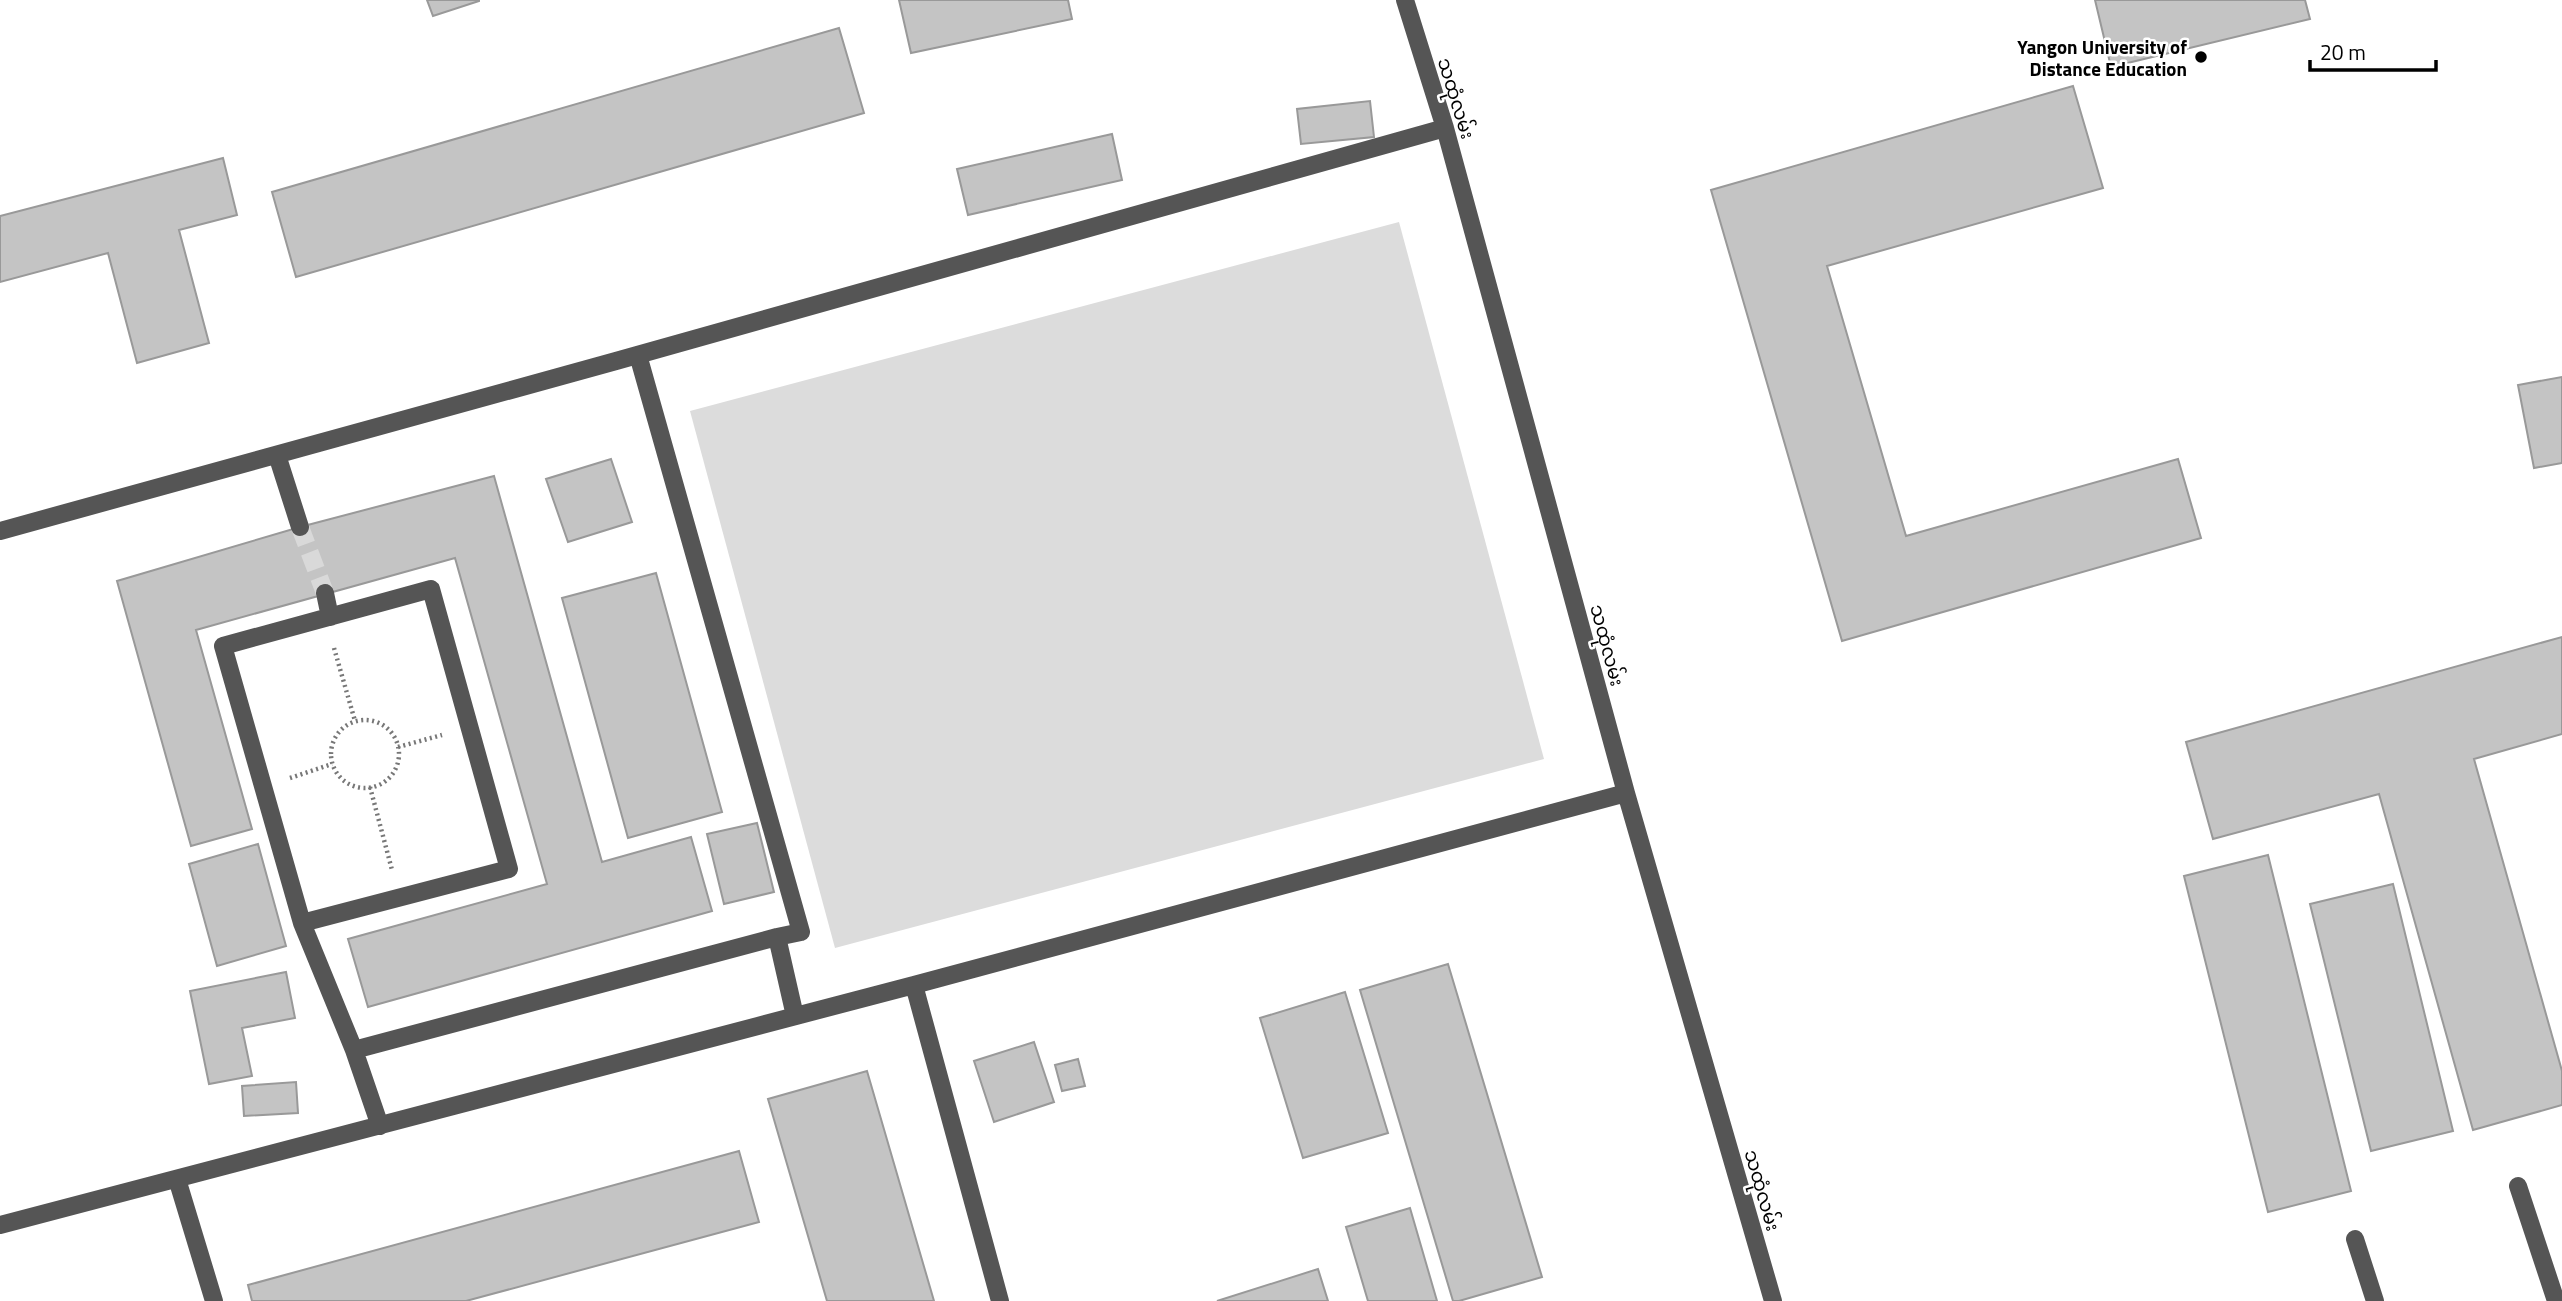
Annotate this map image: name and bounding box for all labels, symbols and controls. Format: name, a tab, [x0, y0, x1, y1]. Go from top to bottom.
scale bar	[2310, 28, 2436, 72]
place label: Yangon University of Distance Education	[2017, 32, 2187, 83]
text: 20 m	[2320, 36, 2366, 68]
marker: Yangon University of Distance Education	[2193, 49, 2209, 65]
street label: သထုံလမ်း	[1428, 54, 1483, 143]
street label: သထုံလမ်း	[1580, 601, 1633, 690]
street label: သထုံလမ်း	[1735, 1146, 1788, 1235]

